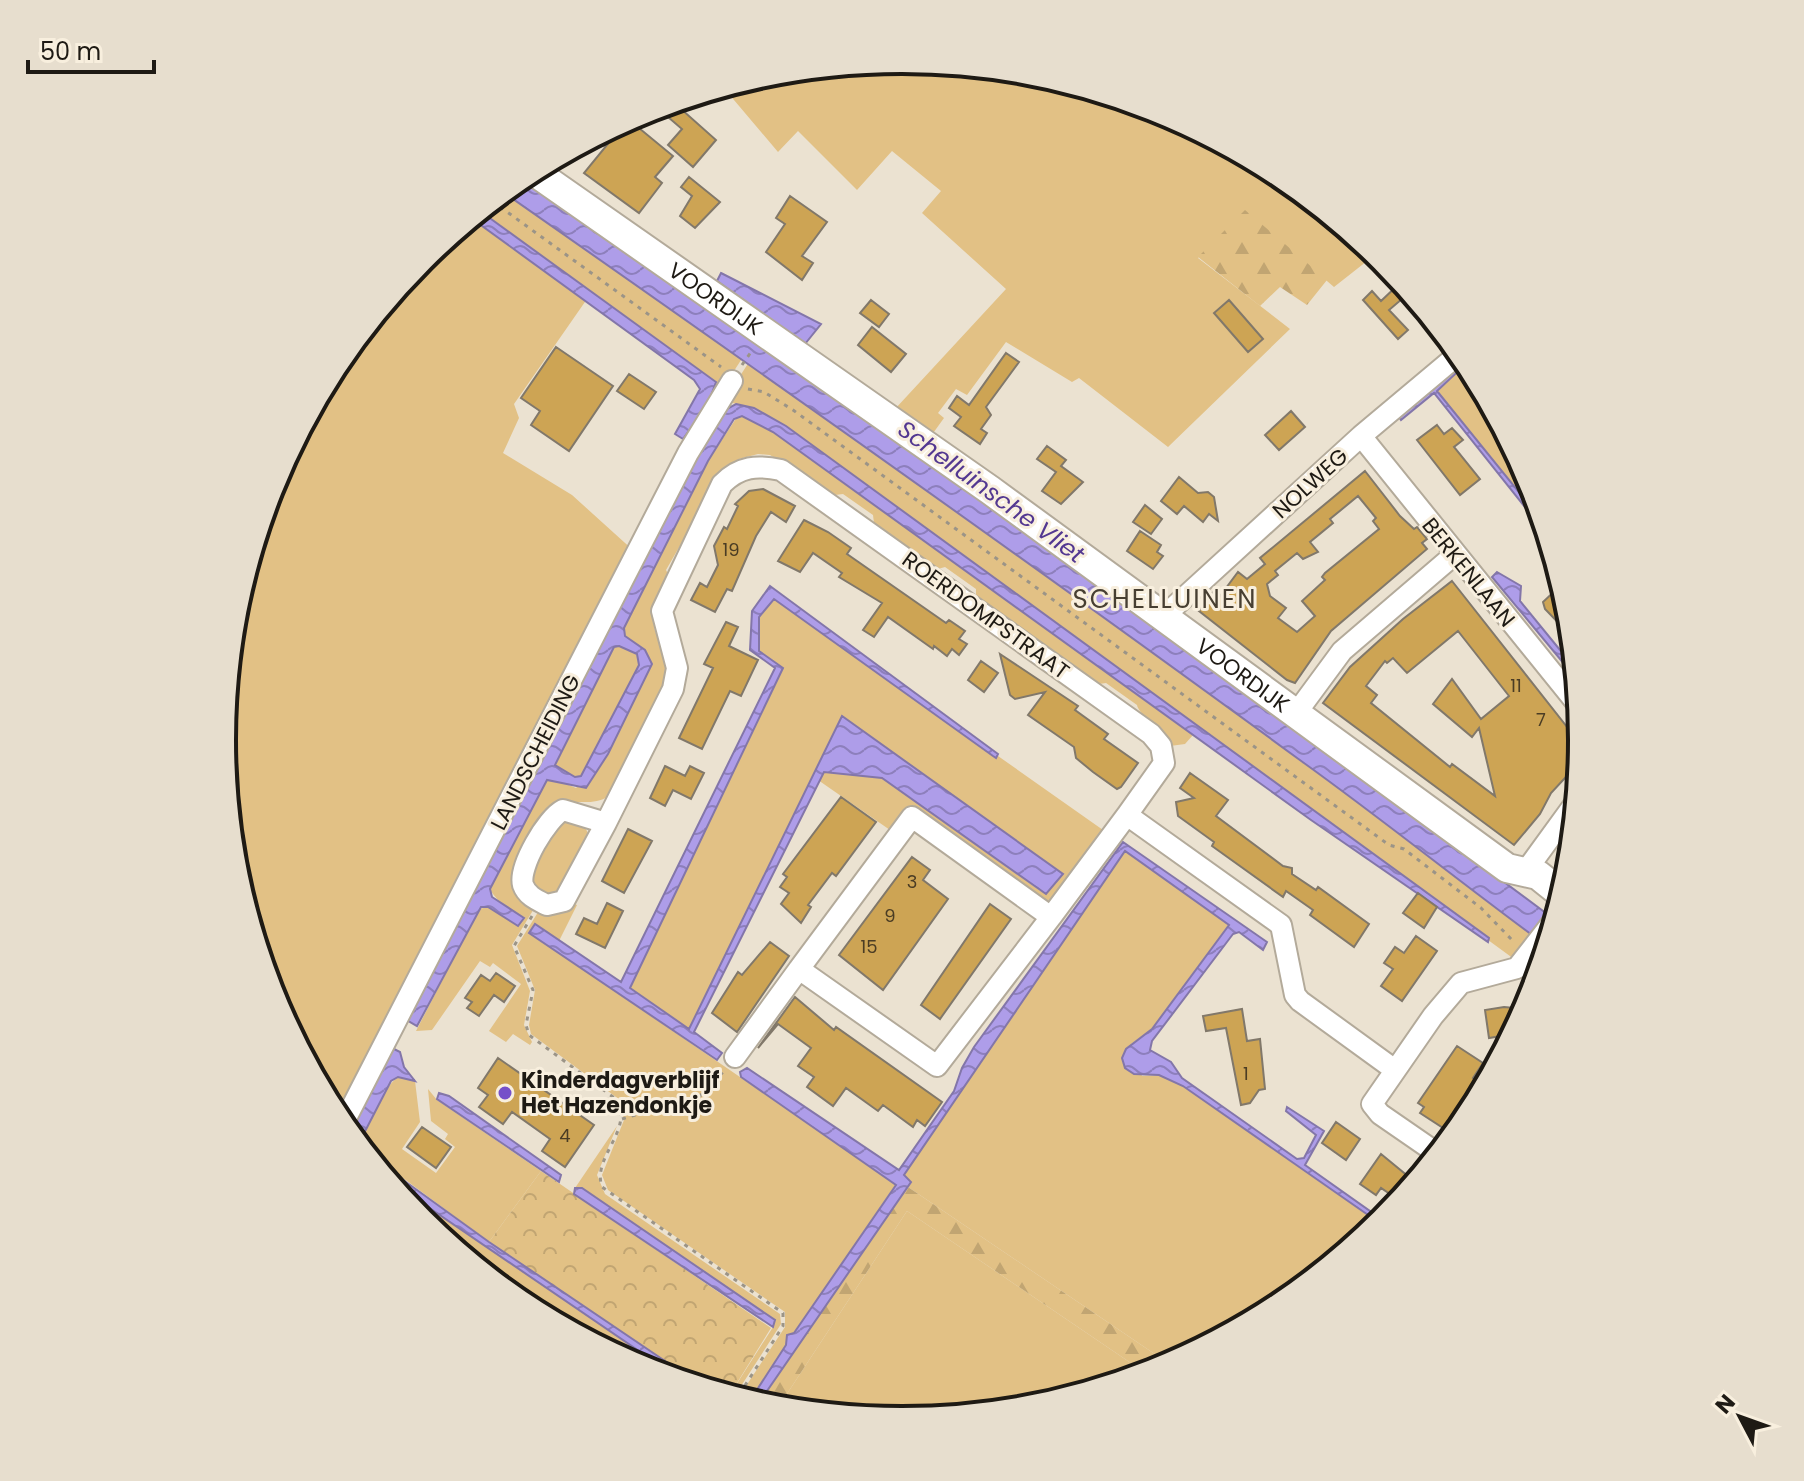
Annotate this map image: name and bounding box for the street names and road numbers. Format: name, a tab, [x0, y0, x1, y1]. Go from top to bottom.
street label: VOORDIJK	[662, 255, 769, 343]
street label: NOLWEG	[1266, 441, 1355, 526]
street label: BERKENLAAN	[1415, 511, 1522, 634]
street label: ROERDOMPSTRAAT	[896, 544, 1076, 687]
street label: VOORDIJK	[1190, 631, 1296, 720]
street label: LANDSCHEIDING	[483, 669, 588, 835]

